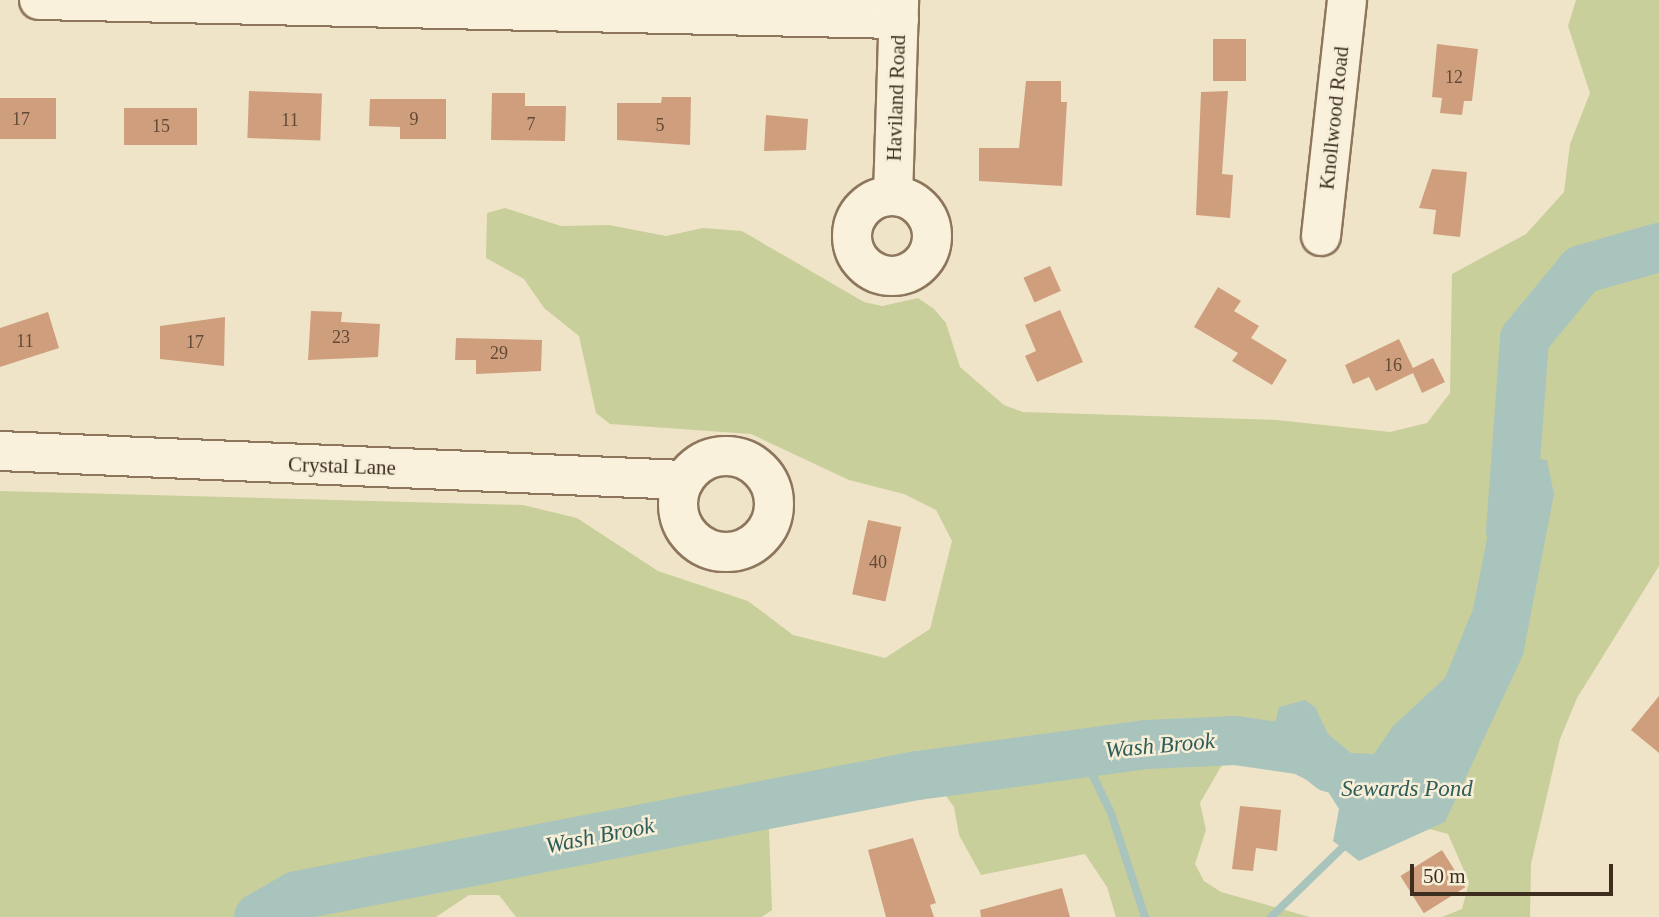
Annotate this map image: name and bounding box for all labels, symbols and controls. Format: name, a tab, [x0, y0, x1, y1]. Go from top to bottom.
street label: Haviland Road	[881, 34, 911, 162]
street label: Knollwood Road	[1314, 45, 1354, 191]
house number: 12	[1445, 66, 1463, 88]
house number: 17	[12, 108, 30, 130]
house number: 9	[410, 108, 419, 130]
house number: 11	[281, 109, 299, 131]
house number: 7	[526, 113, 536, 135]
house number: 5	[656, 114, 664, 136]
house number: 15	[152, 115, 170, 137]
house number: 23	[332, 326, 350, 348]
house number: 11	[16, 330, 34, 352]
house number: 17	[186, 331, 204, 353]
house number: 29	[490, 342, 508, 364]
house number: 16	[1384, 354, 1402, 376]
street label: Crystal Lane	[288, 452, 396, 480]
house number: 40	[869, 551, 887, 573]
water label: Wash Brook	[1104, 727, 1216, 765]
water label: Sewards Pond	[1341, 775, 1473, 803]
water label: Wash Brook	[543, 812, 657, 860]
scale bar	[1414, 850, 1617, 894]
text: 50 m	[1423, 864, 1466, 888]

